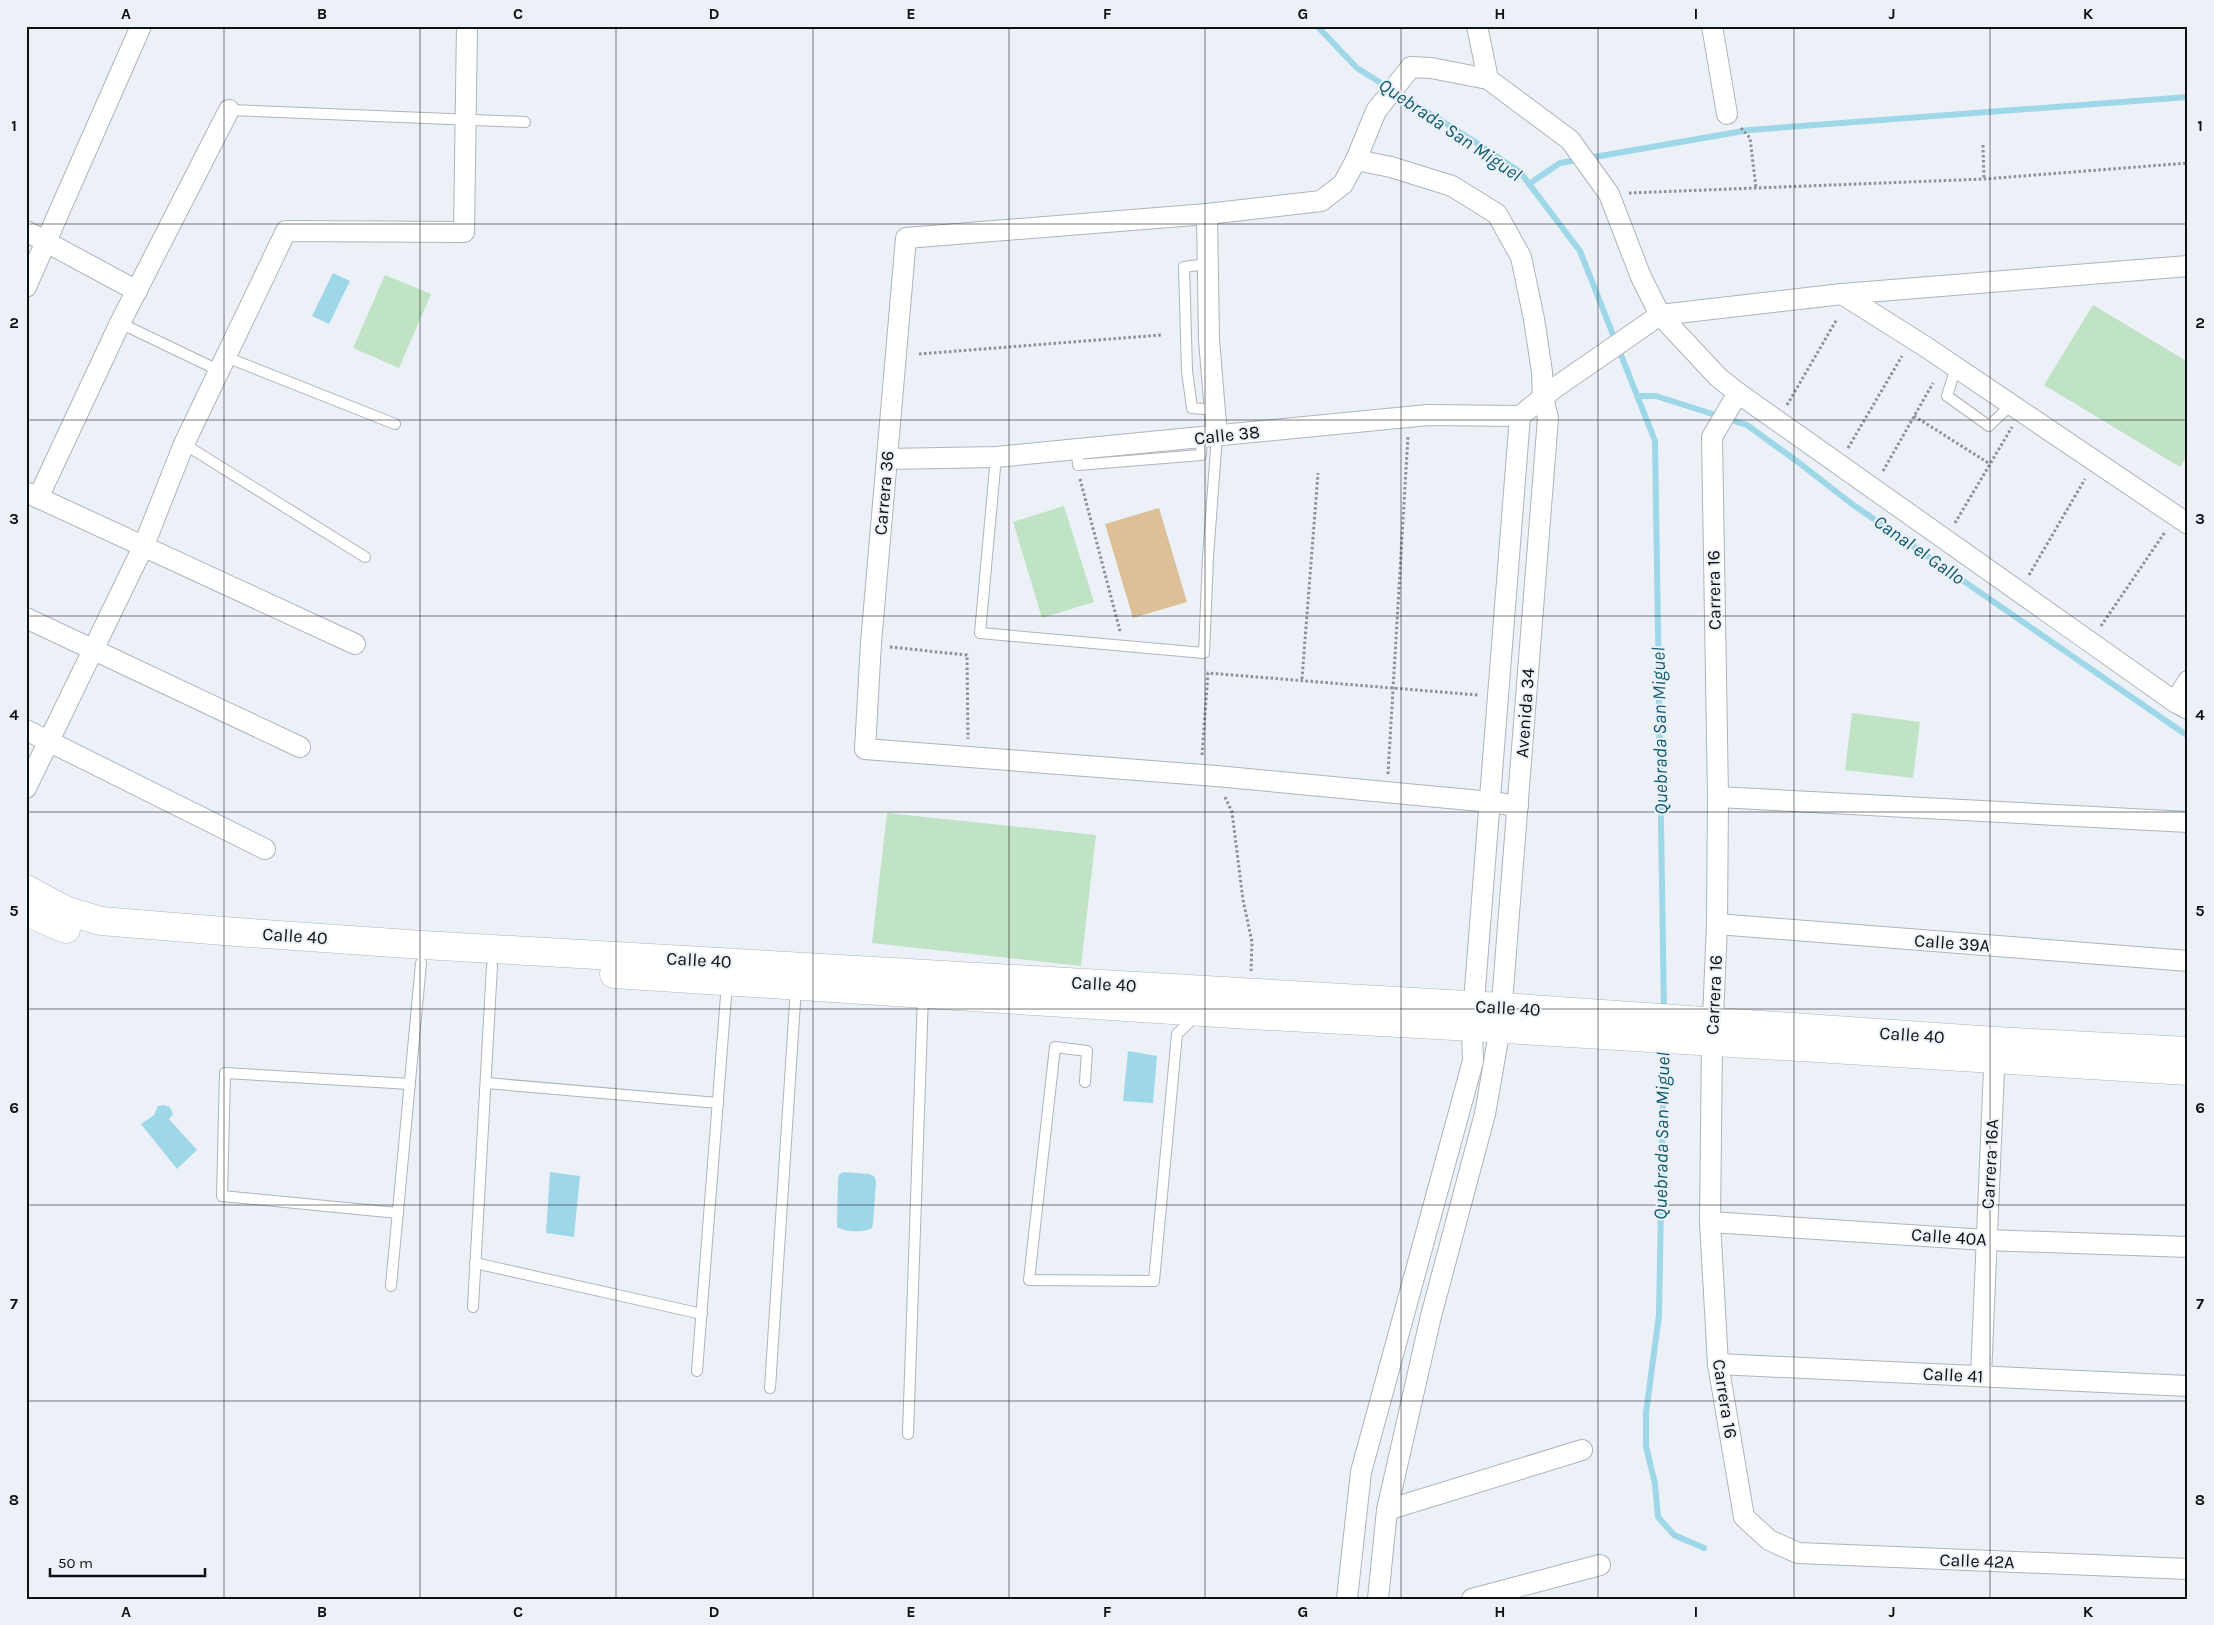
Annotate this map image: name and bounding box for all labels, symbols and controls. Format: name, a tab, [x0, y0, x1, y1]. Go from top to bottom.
text: A	[121, 4, 131, 23]
text: B	[317, 4, 327, 23]
text: C	[513, 4, 523, 23]
text: D	[709, 4, 720, 23]
text: E	[906, 4, 916, 23]
text: F	[1103, 4, 1112, 23]
text: G	[1298, 4, 1308, 23]
text: H	[1494, 4, 1506, 23]
text: I	[1694, 4, 1698, 23]
text: J	[1888, 4, 1896, 23]
text: K	[2083, 4, 2094, 23]
water label: Quebrada San Miguel	[1374, 74, 1526, 186]
text: 1	[11, 116, 17, 135]
text: 1	[2197, 116, 2203, 135]
text: 2	[9, 313, 19, 332]
text: 2	[2195, 313, 2205, 332]
street label: Calle 38	[1193, 421, 1261, 449]
street label: Carrera 36	[869, 450, 899, 536]
text: 3	[9, 509, 19, 528]
text: 3	[2195, 509, 2205, 528]
water label: Canal el Gallo	[1869, 511, 1969, 590]
street label: Carrera 16	[1702, 550, 1726, 630]
water label: Quebrada San Miguel	[1648, 647, 1672, 815]
street label: Avenida 34	[1511, 667, 1539, 759]
text: 4	[9, 705, 19, 724]
text: 4	[2195, 705, 2205, 724]
text: 5	[9, 901, 19, 920]
text: 5	[2195, 901, 2205, 920]
street label: Calle 40	[262, 923, 328, 949]
street label: Calle 39A	[1913, 929, 1991, 957]
street label: Calle 40	[666, 947, 732, 973]
street label: Carrera 16	[1701, 954, 1727, 1036]
street label: Calle 40	[1071, 971, 1137, 997]
street label: Calle 40	[1475, 995, 1541, 1021]
street label: Calle 40	[1879, 1022, 1945, 1048]
water label: Quebrada San Miguel	[1650, 1052, 1674, 1220]
text: 6	[9, 1098, 19, 1117]
text: 6	[2195, 1098, 2205, 1117]
street label: Carrera 16A	[1977, 1118, 2003, 1210]
street label: Calle 40A	[1911, 1223, 1987, 1251]
text: 7	[10, 1294, 18, 1313]
text: 7	[2196, 1294, 2204, 1313]
street label: Carrera 16	[1708, 1358, 1742, 1440]
street label: Calle 41	[1922, 1362, 1984, 1388]
text: 8	[9, 1490, 19, 1509]
text: 8	[2195, 1490, 2205, 1509]
scale bar	[50, 1545, 205, 1577]
street label: Calle 42A	[1939, 1549, 2015, 1573]
text: 50 m	[58, 1554, 93, 1572]
text: A	[121, 1602, 131, 1621]
text: B	[317, 1602, 327, 1621]
text: C	[513, 1602, 523, 1621]
text: D	[709, 1602, 720, 1621]
text: E	[906, 1602, 916, 1621]
text: F	[1103, 1602, 1112, 1621]
text: G	[1298, 1602, 1308, 1621]
text: H	[1494, 1602, 1506, 1621]
text: I	[1694, 1602, 1698, 1621]
text: J	[1888, 1602, 1896, 1621]
text: K	[2083, 1602, 2094, 1621]

